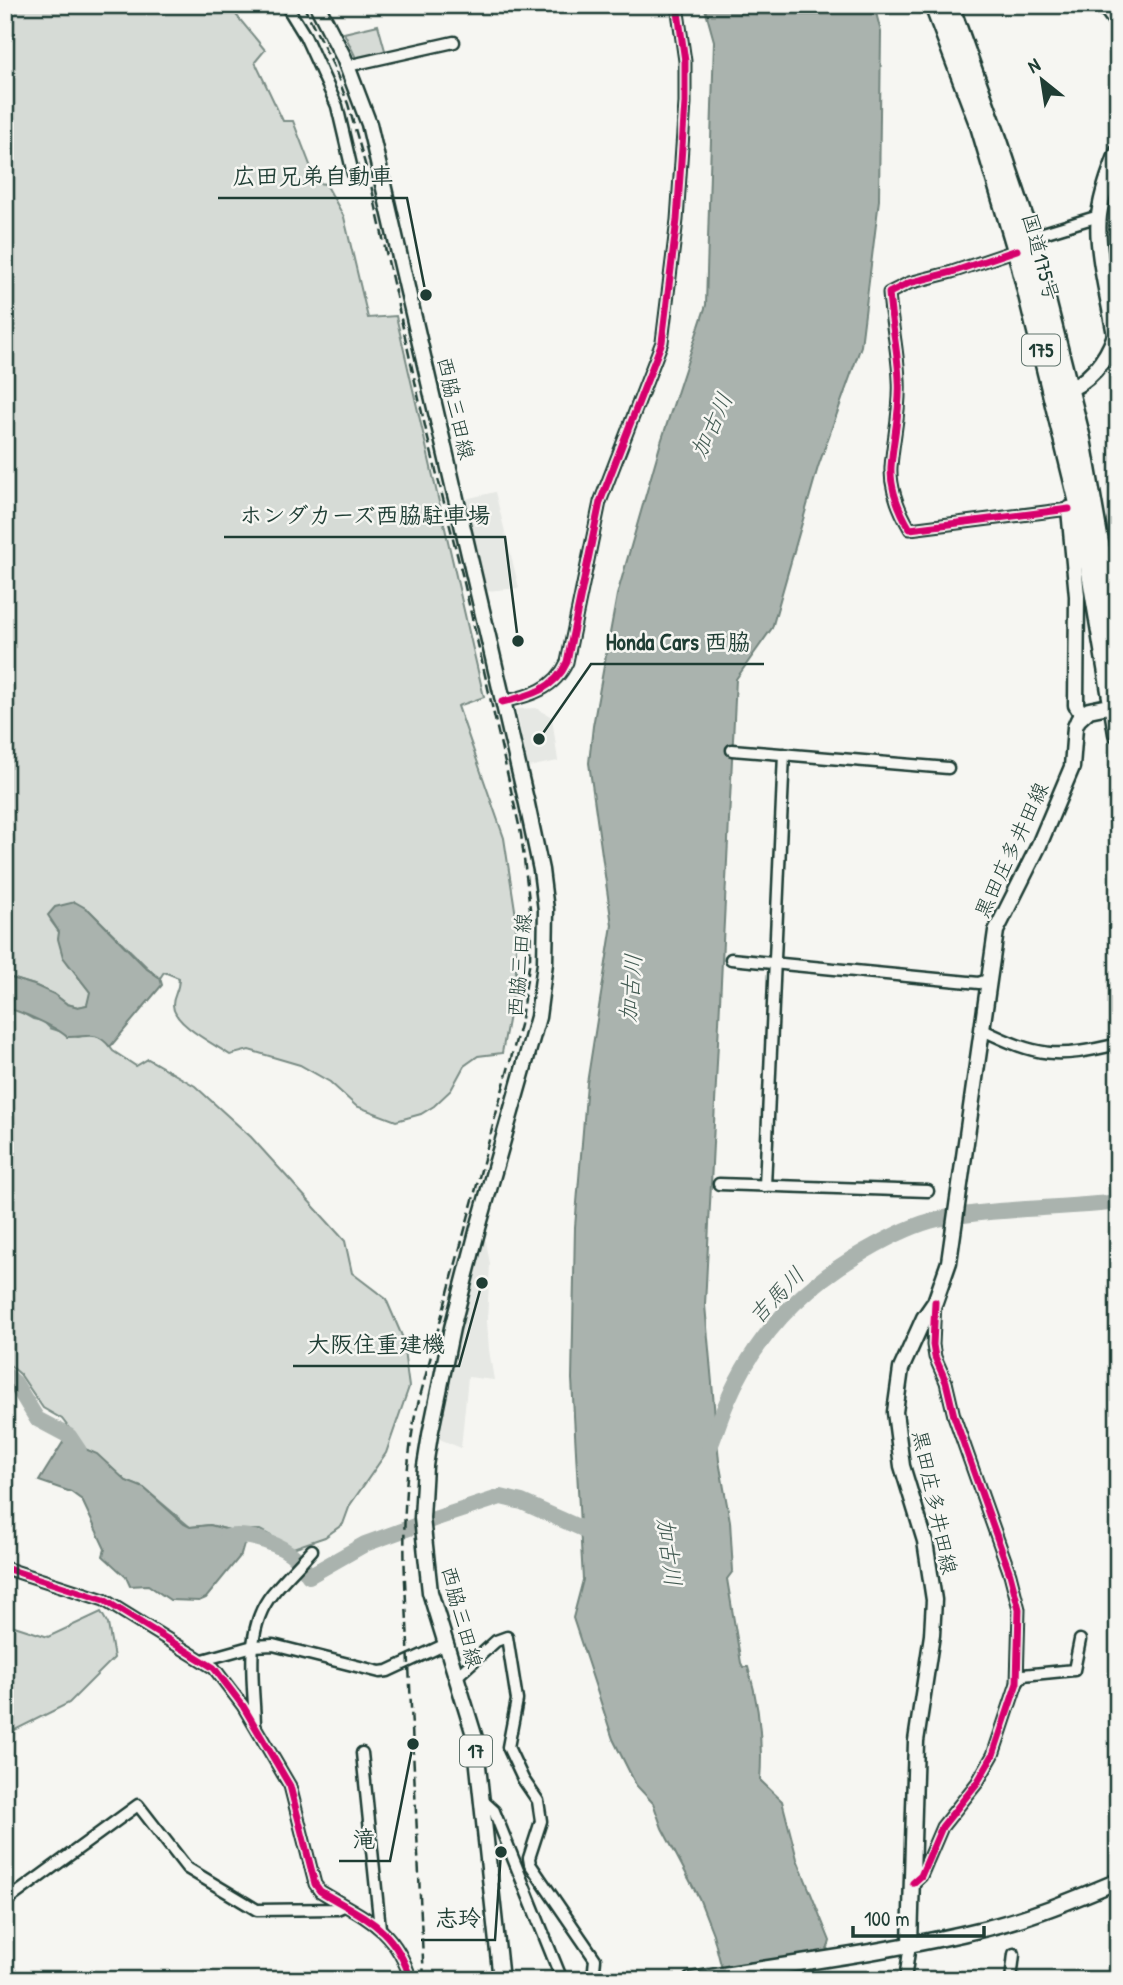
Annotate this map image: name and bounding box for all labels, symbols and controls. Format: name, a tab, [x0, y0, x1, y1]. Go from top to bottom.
north arrow	[1007, 46, 1078, 116]
text: N	[1023, 51, 1044, 79]
callout: 広田兄弟自動車	[218, 154, 407, 198]
text: 広田兄弟自動車	[233, 160, 394, 191]
street label: 国道175号	[1015, 210, 1067, 304]
road number: 175	[1022, 334, 1060, 366]
street label: 西脇三田線	[430, 354, 482, 462]
water label: 加古川	[682, 387, 740, 463]
callout: ホンダカーズ西脇駐車場	[224, 493, 505, 537]
text: ホンダカーズ西脇駐車場	[239, 499, 491, 530]
callout: Honda Cars 西脇	[591, 620, 764, 664]
text: Honda Cars 西脇	[606, 626, 750, 657]
street label: 黒田庄多井田線	[967, 777, 1055, 923]
street label: 西脇三田線	[500, 911, 538, 1019]
water label: 加古川	[612, 952, 648, 1024]
water label: 吉馬川	[741, 1259, 811, 1331]
callout: 大阪住重建機	[293, 1322, 459, 1366]
text: 大阪住重建機	[307, 1328, 445, 1359]
street label: 黒田庄多井田線	[906, 1427, 964, 1577]
water label: 加古川	[650, 1516, 690, 1588]
street label: 西脇三田線	[434, 1563, 490, 1671]
road number: 17	[460, 1736, 492, 1766]
callout: 滝	[339, 1817, 390, 1861]
text: 滝	[353, 1823, 376, 1854]
scale bar	[853, 1894, 985, 1938]
callout: 志玲	[421, 1896, 495, 1940]
text: 志玲	[435, 1902, 481, 1933]
text: 100 m	[864, 1904, 910, 1933]

